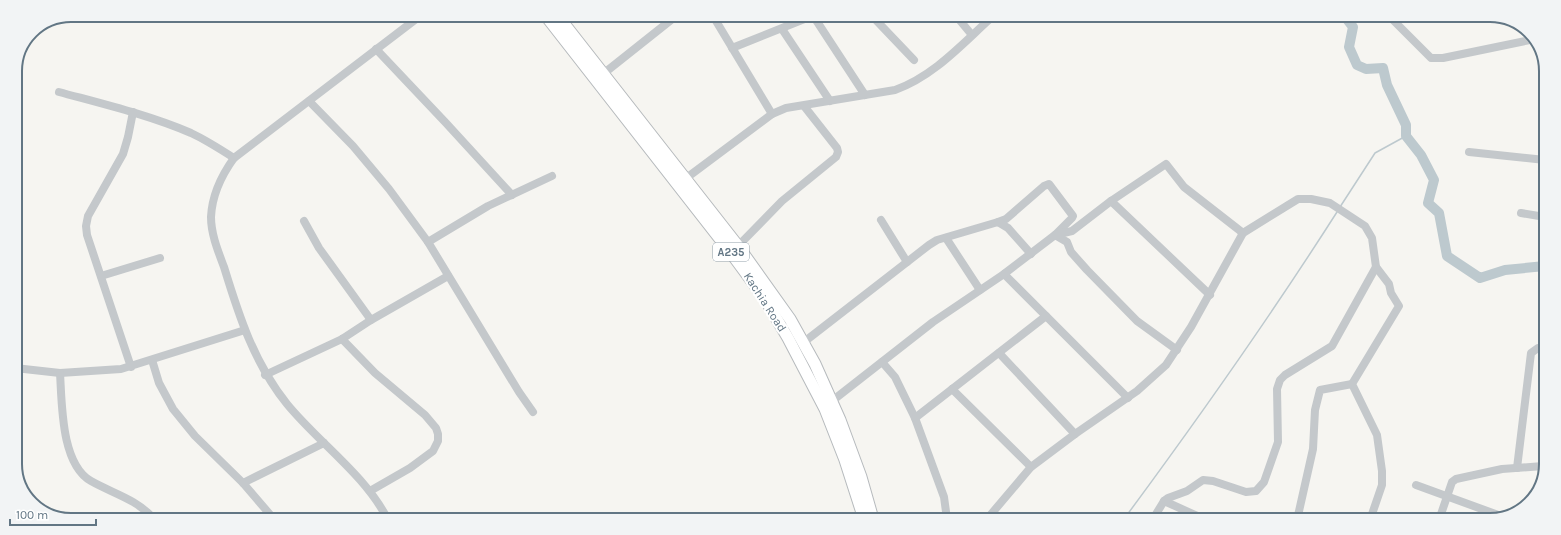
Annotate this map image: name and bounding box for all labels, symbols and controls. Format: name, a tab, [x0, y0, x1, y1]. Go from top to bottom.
road number: A235	[713, 243, 749, 261]
street label: Kachia Road	[741, 270, 789, 334]
scale bar	[10, 501, 96, 527]
text: 100 m	[16, 508, 48, 522]

